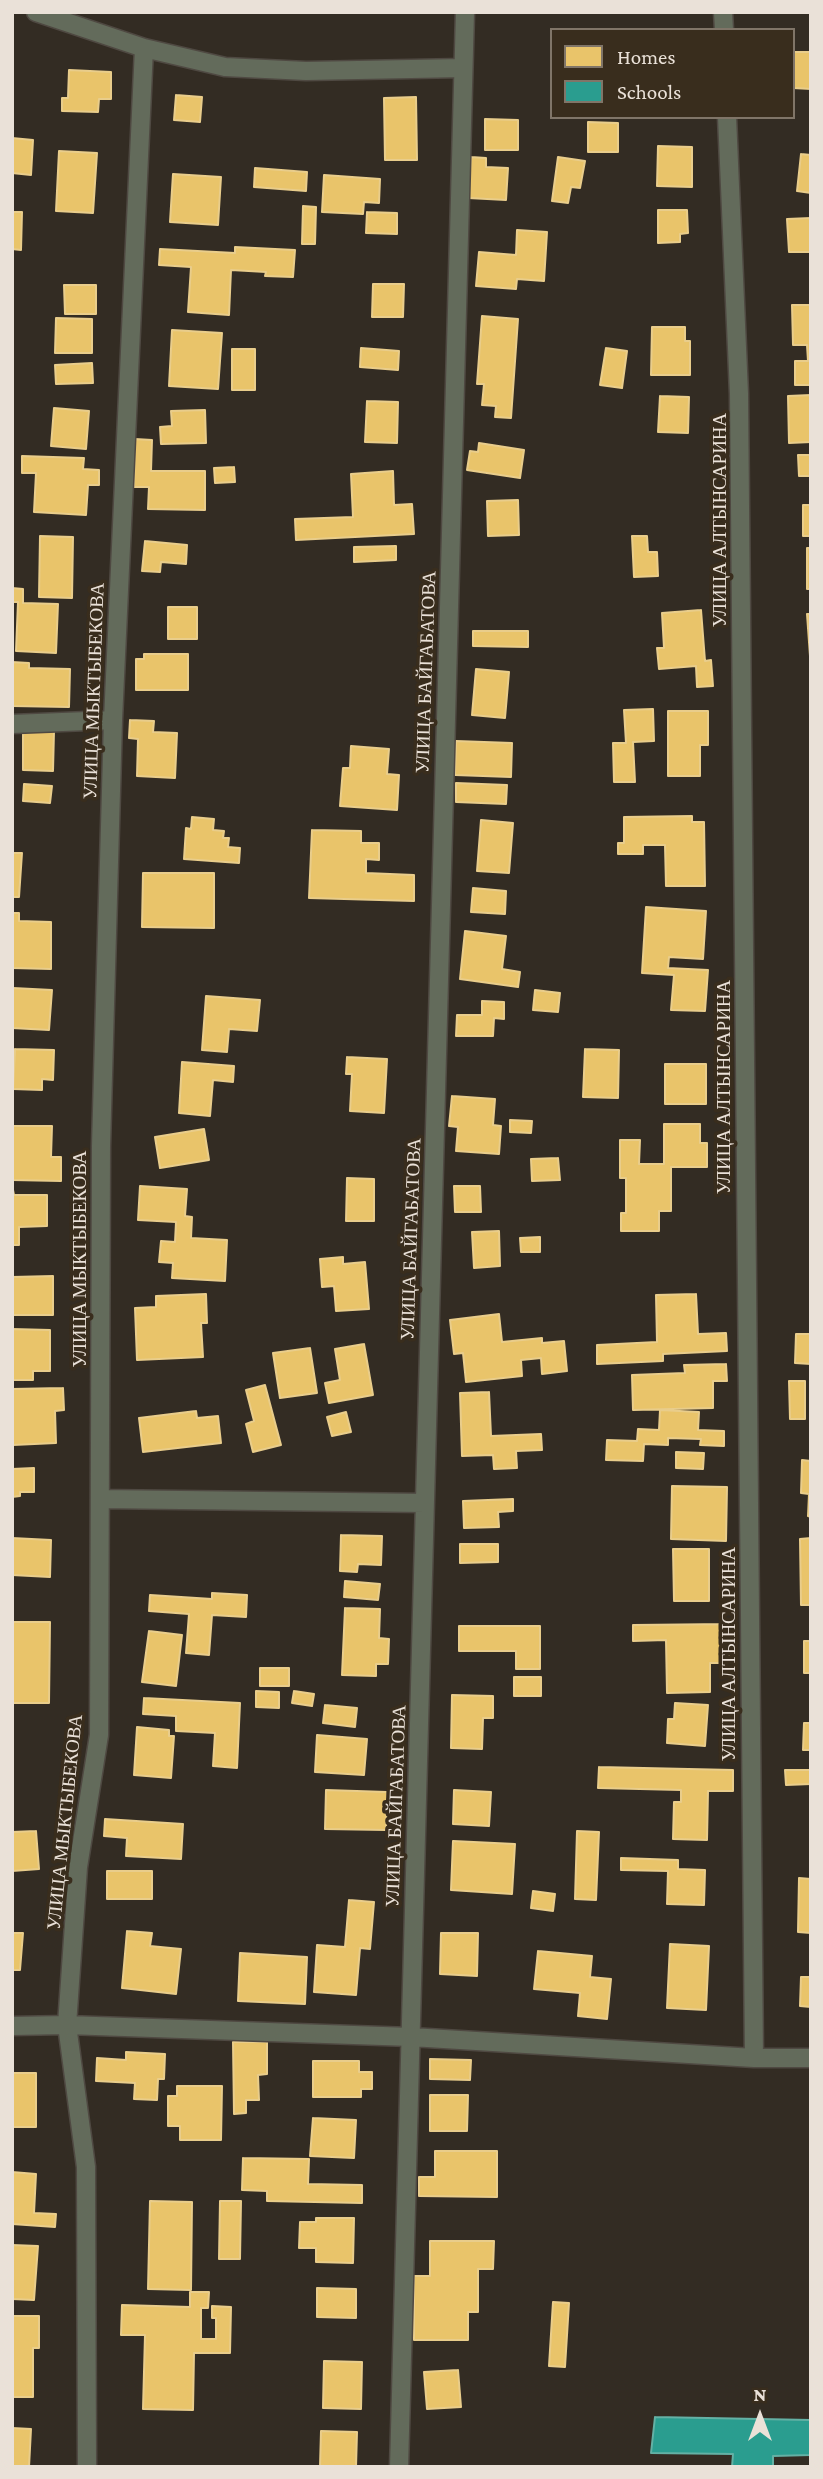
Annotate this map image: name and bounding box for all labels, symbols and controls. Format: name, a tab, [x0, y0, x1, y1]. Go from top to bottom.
legend	[550, 28, 795, 119]
text: Homes	[617, 45, 676, 69]
text: Schools	[617, 80, 681, 104]
street label: УЛИЦА АЛТЫНСАРИНА	[709, 413, 731, 627]
street label: УЛИЦА БАЙГАБАТОВА	[411, 570, 441, 774]
street label: УЛИЦА МЫКТЫБЕКОВА	[79, 582, 109, 800]
street label: УЛИЦА АЛТЫНСАРИНА	[713, 980, 735, 1194]
street label: УЛИЦА БАЙГАБАТОВА	[396, 1137, 426, 1341]
street label: УЛИЦА МЫКТЫБЕКОВА	[69, 1151, 91, 1367]
street label: УЛИЦА АЛТЫНСАРИНА	[718, 1547, 740, 1761]
street label: УЛИЦА БАЙГАБАТОВА	[381, 1704, 411, 1908]
street label: УЛИЦА МЫКТЫБЕКОВА	[42, 1713, 88, 1931]
north arrow	[725, 2381, 795, 2451]
text: N	[754, 2384, 766, 2405]

